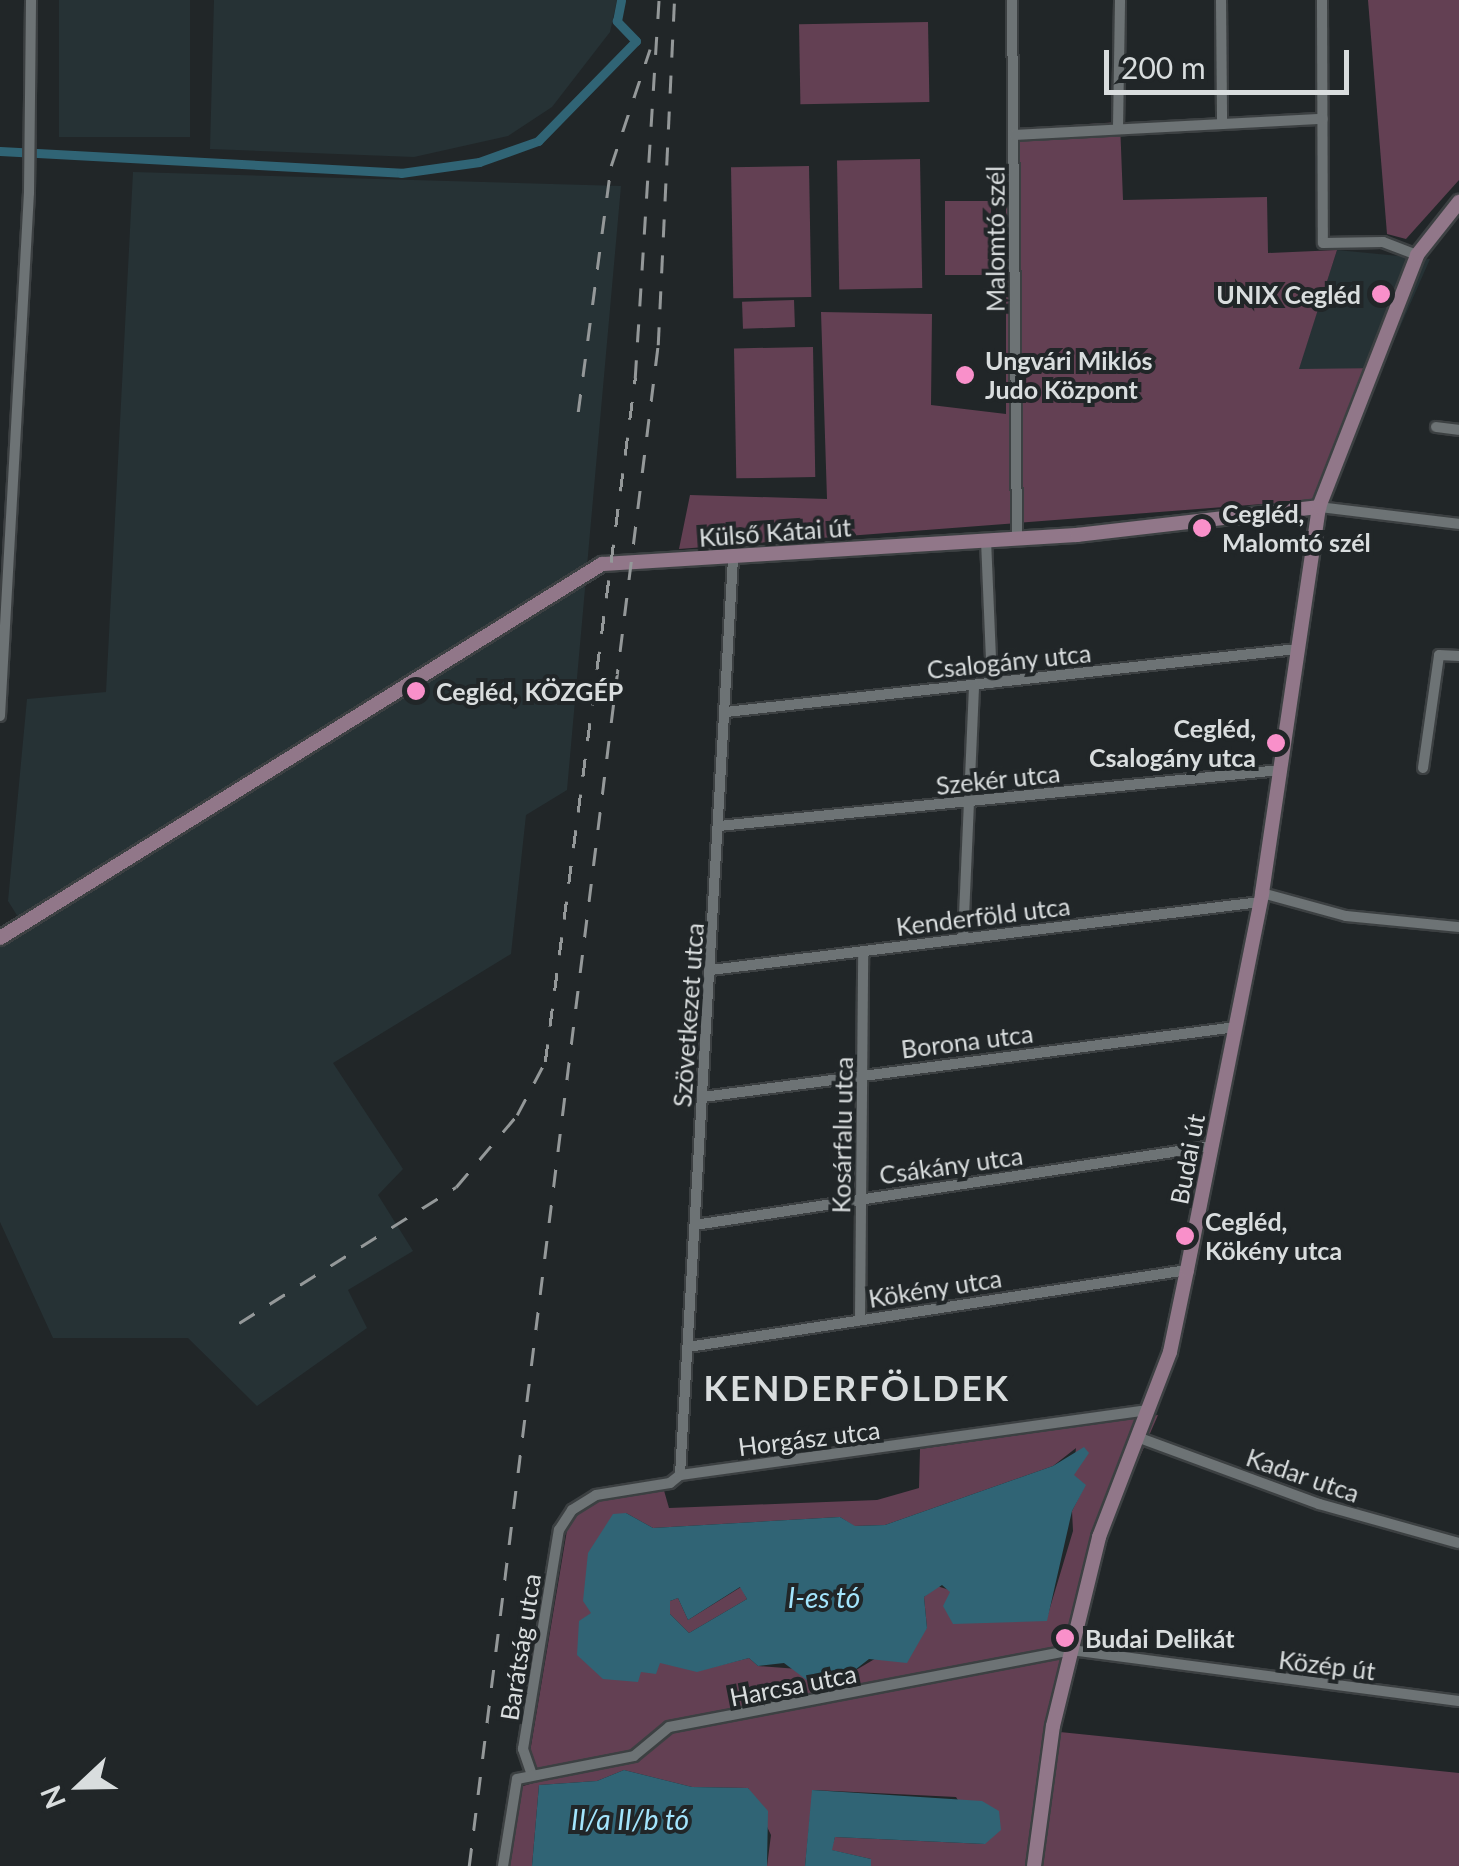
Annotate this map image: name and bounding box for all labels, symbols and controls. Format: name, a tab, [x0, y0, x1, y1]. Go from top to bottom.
scale bar	[1109, 30, 1354, 92]
text: 200 m	[1121, 49, 1206, 85]
street label: Malomtó szél	[980, 166, 1010, 312]
place label: UNIX Cegléd	[1216, 279, 1361, 309]
marker: UNIX Cegléd	[1370, 283, 1392, 305]
place label: Ungvári Miklós Judo Központ	[985, 346, 1152, 405]
marker: Ungvári Miklós Judo Központ	[954, 364, 976, 386]
place label: Cegléd, Malomtó szél	[1222, 499, 1371, 558]
street label: Külső Kátai út	[698, 512, 852, 552]
marker: Cegléd, Malomtó szél	[1191, 517, 1213, 539]
street label: Csalogány utca	[925, 637, 1093, 685]
place label: Cegléd, KÖZGÉP	[436, 676, 623, 706]
marker: Cegléd, KÖZGÉP	[405, 680, 427, 702]
place label: Cegléd, Csalogány utca	[1088, 714, 1256, 773]
marker: Cegléd, Csalogány utca	[1265, 732, 1287, 754]
street label: Szekér utca	[934, 758, 1062, 800]
street label: Kenderföld utca	[894, 890, 1072, 942]
street label: Szövetkezet utca	[667, 922, 709, 1108]
street label: Borona utca	[899, 1018, 1035, 1064]
street label: Kosárfalu utca	[826, 1056, 858, 1214]
street label: Budai út	[1164, 1111, 1210, 1207]
street label: Csákány utca	[877, 1140, 1025, 1190]
place label: Cegléd, Kökény utca	[1205, 1207, 1343, 1266]
marker: Cegléd, Kökény utca	[1174, 1225, 1196, 1247]
street label: Kökény utca	[866, 1263, 1004, 1313]
district label: KENDERFÖLDEK	[703, 1366, 1011, 1408]
street label: Horgász utca	[736, 1414, 882, 1462]
street label: Kadar utca	[1242, 1442, 1364, 1508]
street label: Barátság utca	[494, 1571, 546, 1723]
water label: I-es tó	[788, 1580, 860, 1614]
place label: Budai Delikát	[1085, 1623, 1235, 1653]
marker: Budai Delikát	[1054, 1627, 1076, 1649]
street label: Közép út	[1277, 1644, 1377, 1686]
street label: Harcsa utca	[727, 1658, 859, 1712]
north arrow	[30, 1736, 130, 1836]
text: N	[32, 1781, 72, 1814]
water label: II/a II/b tó	[571, 1802, 689, 1836]

